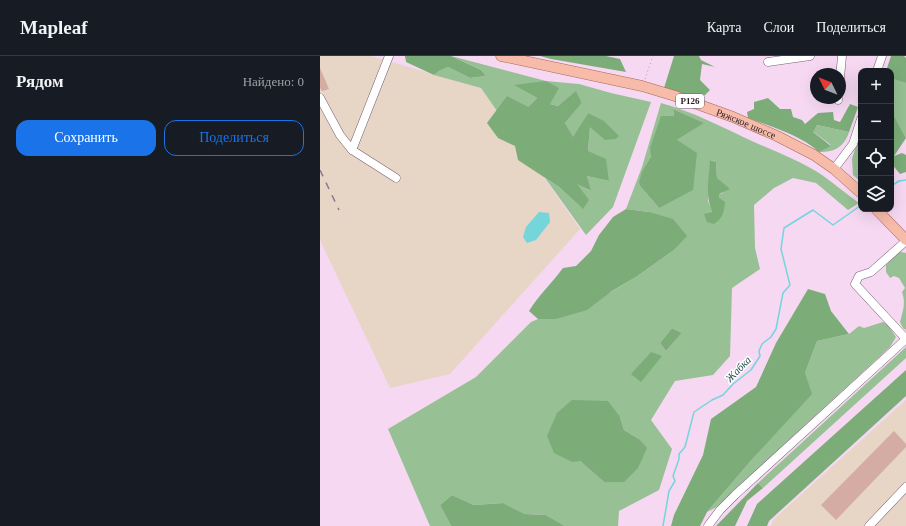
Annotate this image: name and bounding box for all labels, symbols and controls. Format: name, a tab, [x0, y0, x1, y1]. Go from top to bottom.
text: Mapleaf	[20, 17, 88, 38]
text: Карта	[707, 20, 741, 35]
text: Слои	[763, 20, 794, 35]
text: Поделиться	[816, 20, 886, 35]
north arrow	[810, 68, 846, 104]
map controls	[858, 68, 894, 212]
button: +	[858, 68, 894, 104]
text: Рядом	[16, 72, 64, 91]
text: Найдено: 0	[243, 74, 304, 89]
road number: Р126	[676, 94, 704, 108]
button: −	[858, 104, 894, 140]
street label: Ряжское шоссе	[715, 106, 778, 141]
button: Сохранить	[16, 120, 156, 156]
button: Поделиться	[164, 120, 304, 156]
button: locate	[858, 140, 894, 176]
button: layers	[858, 176, 894, 212]
water label: Жабка	[722, 353, 754, 385]

